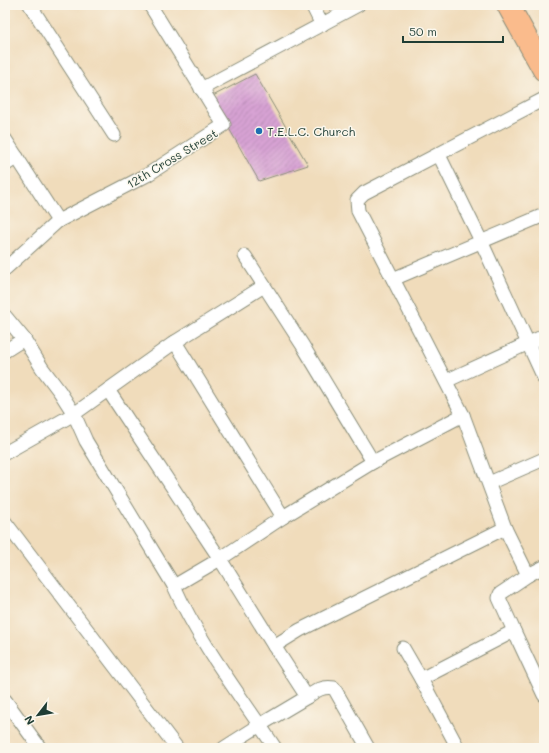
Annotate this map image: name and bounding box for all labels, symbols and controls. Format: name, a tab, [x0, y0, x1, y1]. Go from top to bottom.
scale bar	[403, 18, 503, 44]
text: 50 m	[409, 23, 437, 39]
place label: T.E.L.C. Church	[267, 123, 355, 139]
street label: 12th Cross Street	[124, 125, 220, 191]
marker: T.E.L.C. Church	[254, 126, 264, 136]
north arrow	[18, 695, 58, 735]
text: N	[20, 713, 38, 728]

